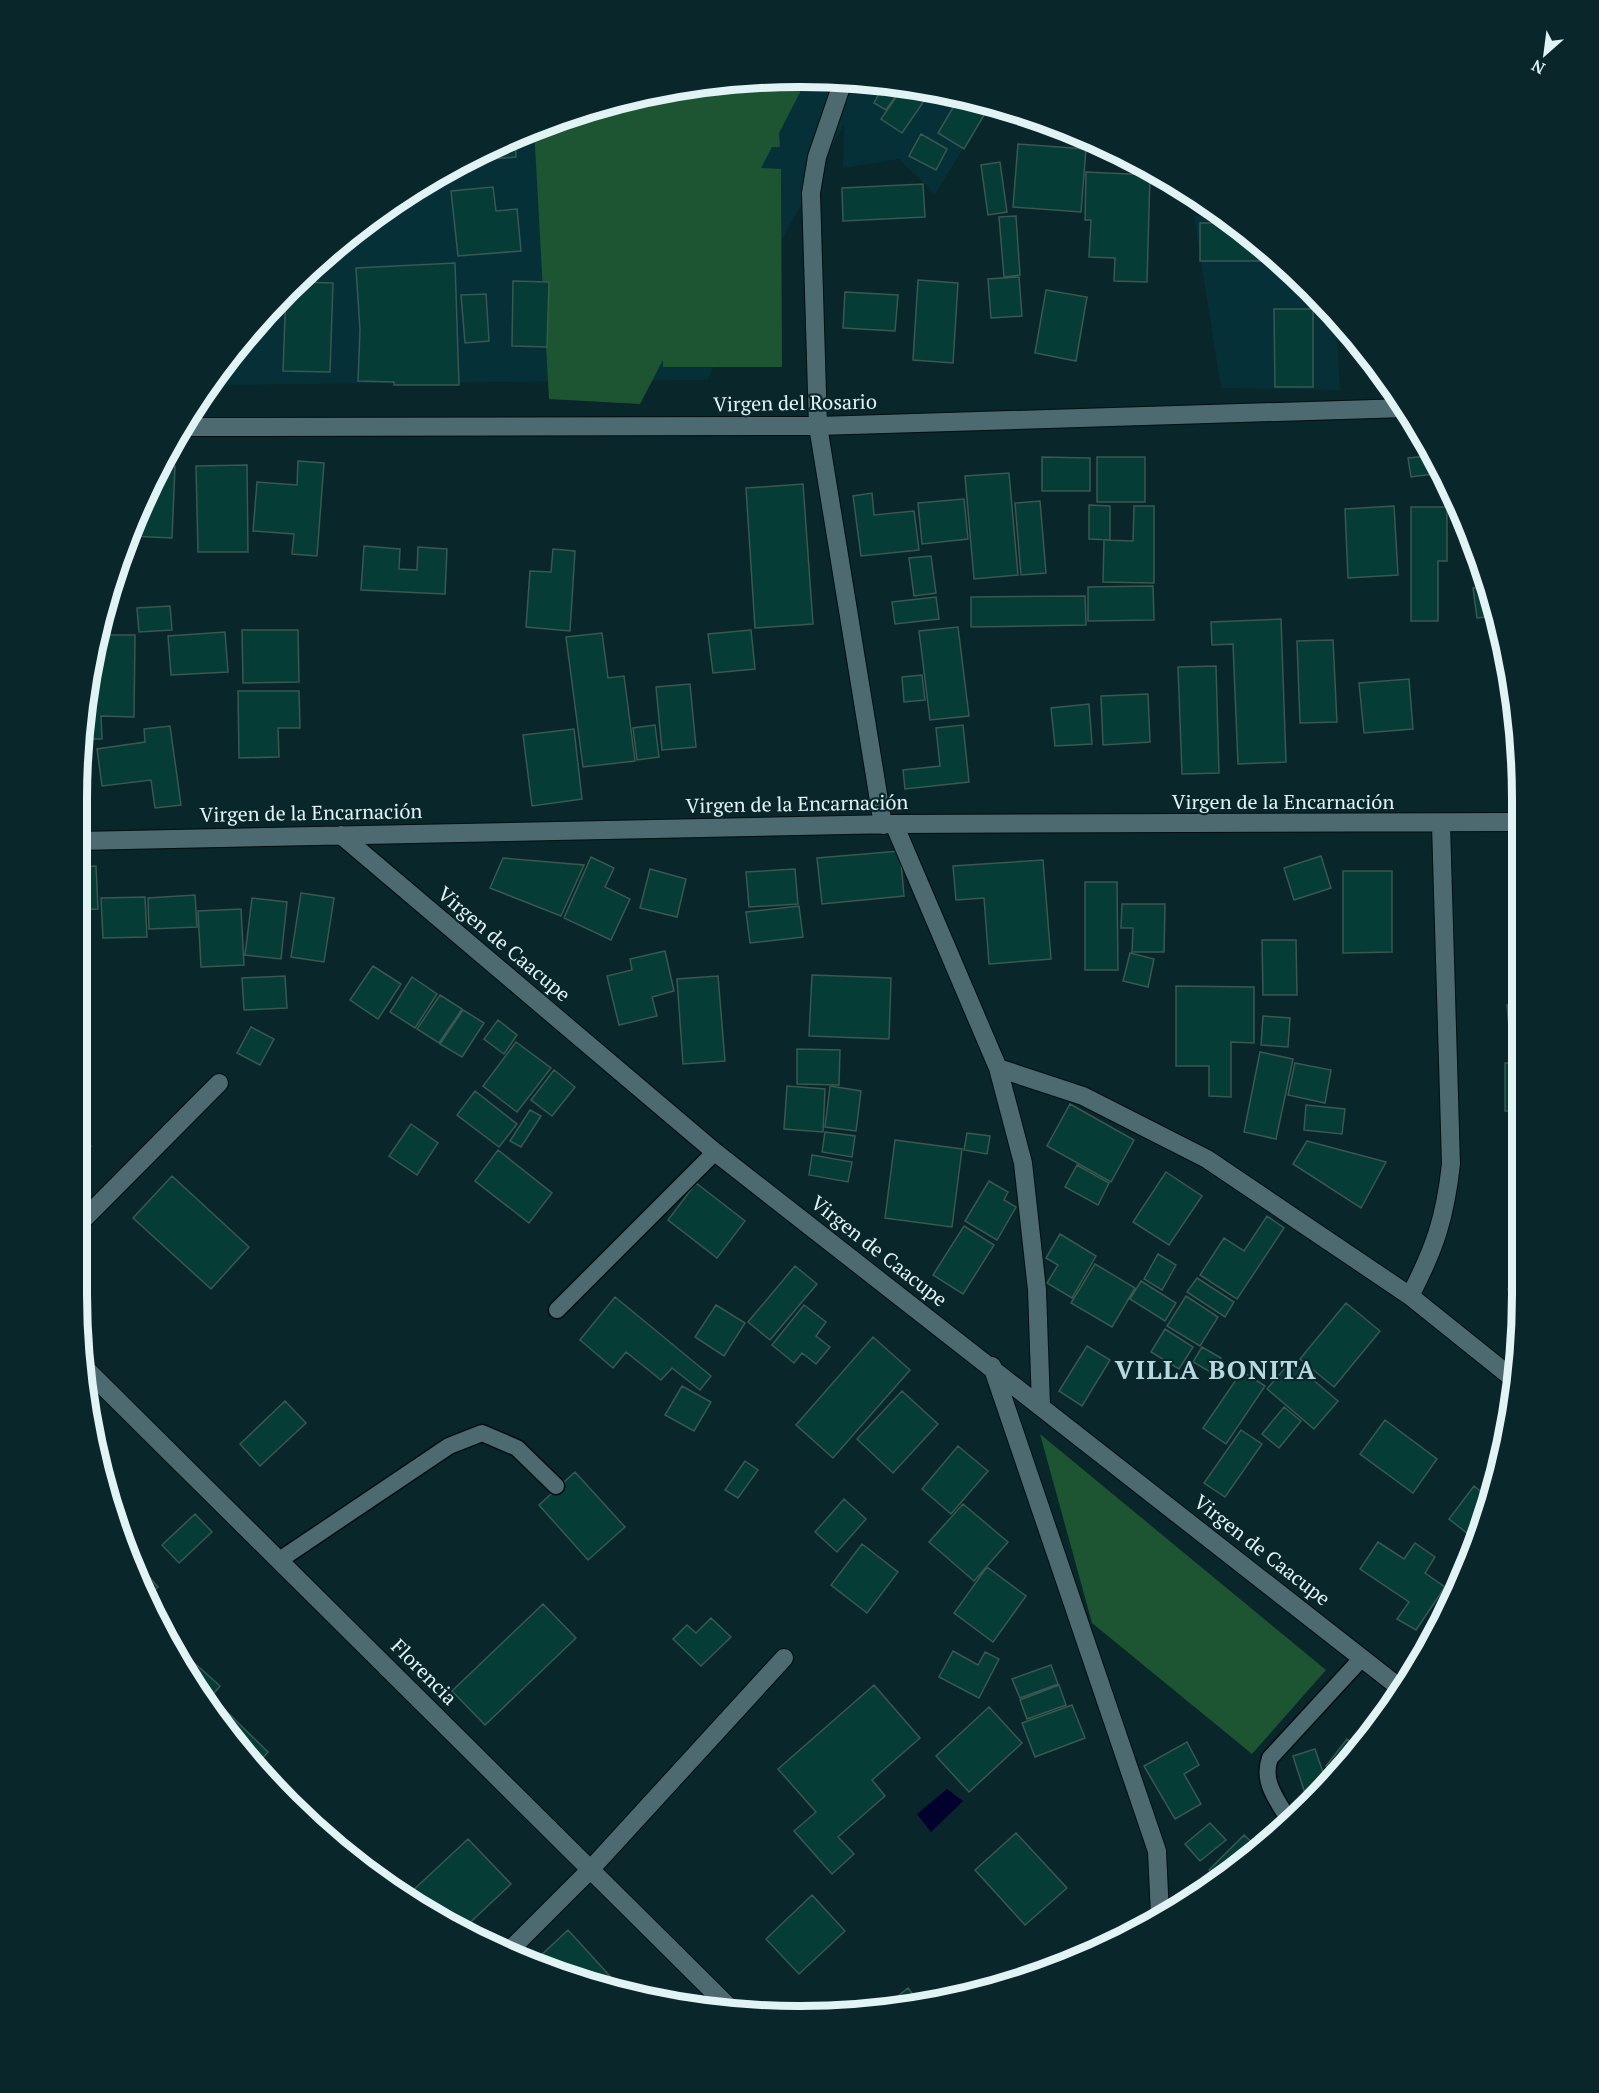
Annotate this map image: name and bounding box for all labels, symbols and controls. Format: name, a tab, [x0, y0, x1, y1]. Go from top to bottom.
north arrow	[1515, 24, 1575, 84]
text: N	[1527, 55, 1548, 80]
street label: Virgen del Rosario	[713, 388, 877, 417]
street label: Virgen de la Encarnación	[685, 788, 909, 819]
street label: Virgen de la Encarnación	[1172, 788, 1394, 815]
street label: Virgen de la Encarnación	[199, 797, 423, 828]
street label: Virgen de Caacupe	[432, 880, 577, 1007]
street label: Virgen de Caacupe	[806, 1189, 953, 1312]
district label: VILLA BONITA	[1115, 1352, 1317, 1386]
street label: Virgen de Caacupe	[1189, 1488, 1336, 1611]
street label: Florencia	[385, 1633, 463, 1711]

